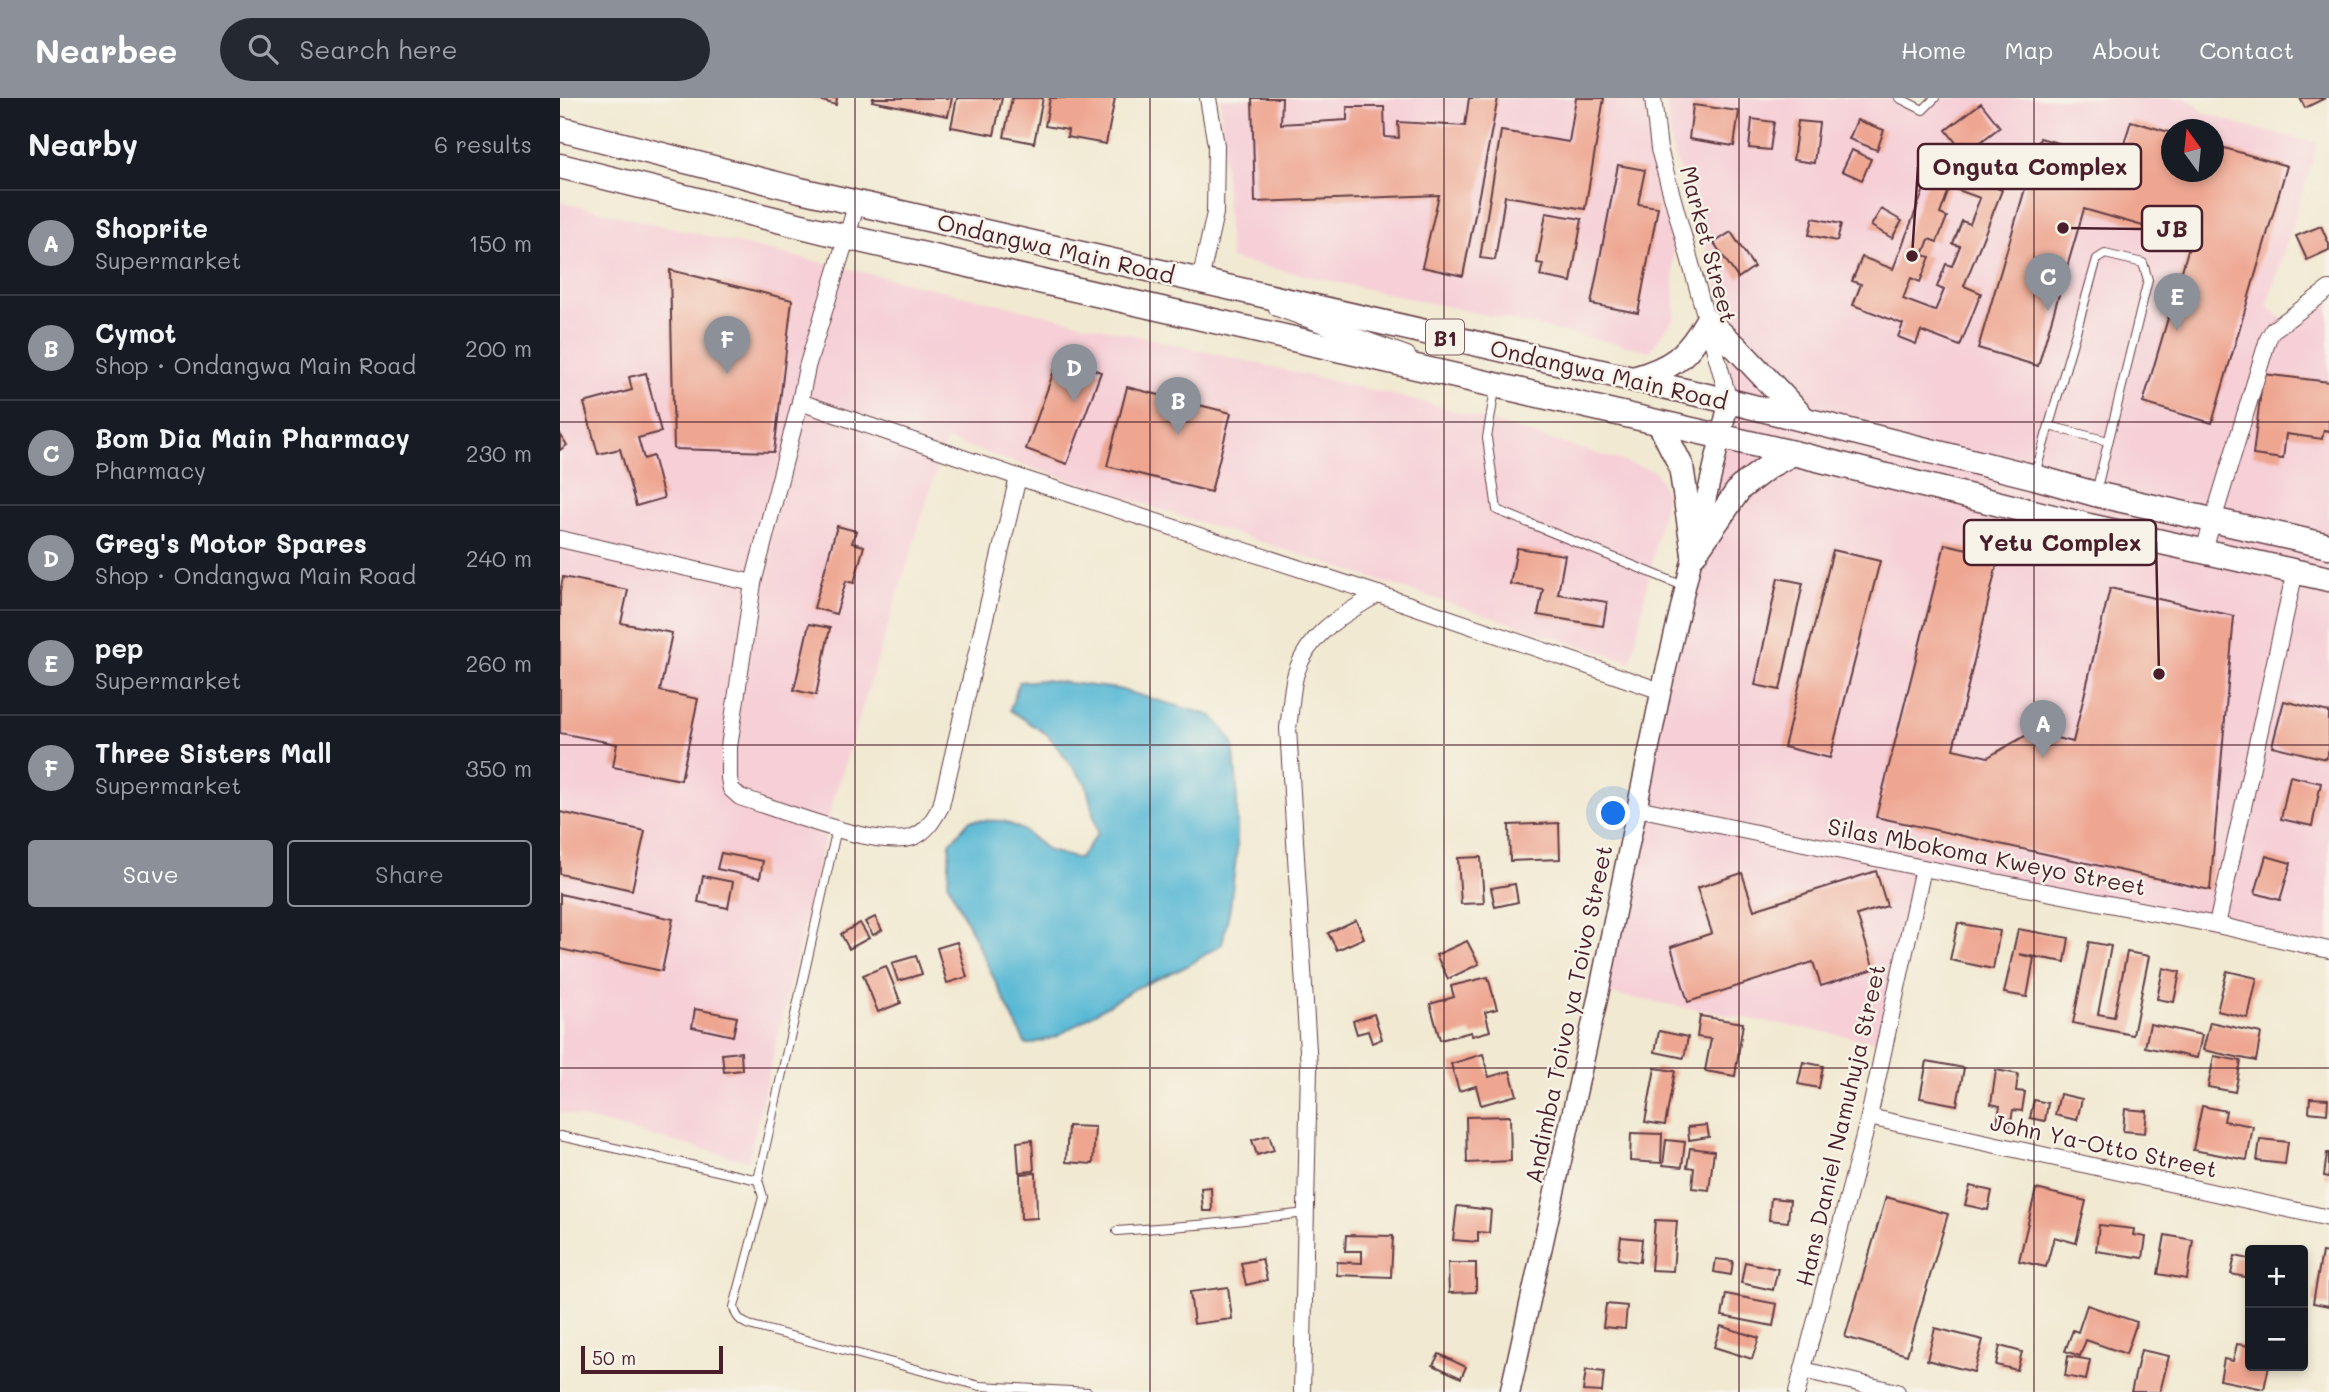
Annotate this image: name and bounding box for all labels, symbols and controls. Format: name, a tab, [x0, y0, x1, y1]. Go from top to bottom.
search box	[220, 18, 710, 81]
text: Nearbee	[35, 28, 178, 71]
icon: search	[244, 30, 282, 68]
text: Search here	[300, 32, 458, 66]
text: Home	[1901, 34, 1966, 65]
text: Map	[2004, 34, 2053, 65]
text: About	[2091, 34, 2161, 65]
text: Contact	[2199, 34, 2294, 65]
north arrow	[2161, 119, 2224, 182]
text: Nearby	[28, 124, 138, 164]
text: 6 results	[434, 129, 532, 159]
callout: Onguta Complex	[1918, 144, 2141, 189]
text: Onguta Complex	[1932, 150, 2128, 181]
street label: Market Street	[1674, 162, 1744, 326]
street label: Ondangwa Main Road	[934, 206, 1178, 290]
callout: JB	[2142, 206, 2202, 251]
text: Shoprite	[95, 211, 208, 245]
text: JB	[2156, 212, 2188, 243]
text: A	[43, 228, 59, 258]
text: 150 m	[468, 228, 532, 258]
text: Supermarket	[95, 245, 241, 275]
pin: C	[2025, 253, 2071, 311]
pin: E	[2154, 273, 2200, 331]
text: Cymot	[95, 316, 176, 350]
pin: F	[704, 316, 750, 374]
road number: B1	[1426, 320, 1464, 354]
street label: Ondangwa Main Road	[1487, 332, 1731, 416]
text: B	[43, 333, 59, 363]
text: 200 m	[465, 333, 532, 363]
pin: D	[1051, 344, 1097, 402]
text: Shop · Ondangwa Main Road	[95, 350, 416, 380]
pin: B	[1155, 377, 1201, 435]
text: Bom Dia Main Pharmacy	[95, 421, 410, 455]
text: C	[42, 438, 60, 468]
text: 230 m	[466, 438, 532, 468]
text: Pharmacy	[95, 455, 206, 485]
callout: Yetu Complex	[1964, 520, 2156, 565]
text: Greg's Motor Spares	[95, 526, 367, 560]
text: Yetu Complex	[1978, 526, 2142, 557]
text: D	[43, 543, 59, 573]
text: 240 m	[466, 543, 532, 573]
text: Shop · Ondangwa Main Road	[95, 560, 416, 590]
text: pep	[95, 631, 143, 665]
text: E	[44, 648, 58, 678]
text: 260 m	[465, 648, 532, 678]
text: Supermarket	[95, 665, 241, 695]
pin: A	[2020, 700, 2066, 758]
text: Three Sisters Mall	[95, 736, 332, 770]
text: F	[44, 753, 58, 783]
text: 350 m	[465, 753, 532, 783]
text: Supermarket	[95, 770, 241, 800]
your location	[1596, 796, 1630, 830]
street label: Silas Mbokoma Kweyo Street	[1825, 810, 2149, 902]
button: Save	[28, 840, 273, 907]
button: Share	[287, 840, 532, 907]
street label: Andimba Toivo ya Toivo Street	[1517, 842, 1619, 1186]
street label: Hans Daniel Namuhuja Street	[1788, 961, 1892, 1289]
street label: John Ya-Otto Street	[1988, 1106, 2220, 1184]
map controls	[2245, 1245, 2308, 1371]
button: +	[2245, 1245, 2308, 1308]
button: −	[2245, 1308, 2308, 1371]
scale bar	[581, 1343, 723, 1375]
text: 50 m	[592, 1345, 636, 1370]

